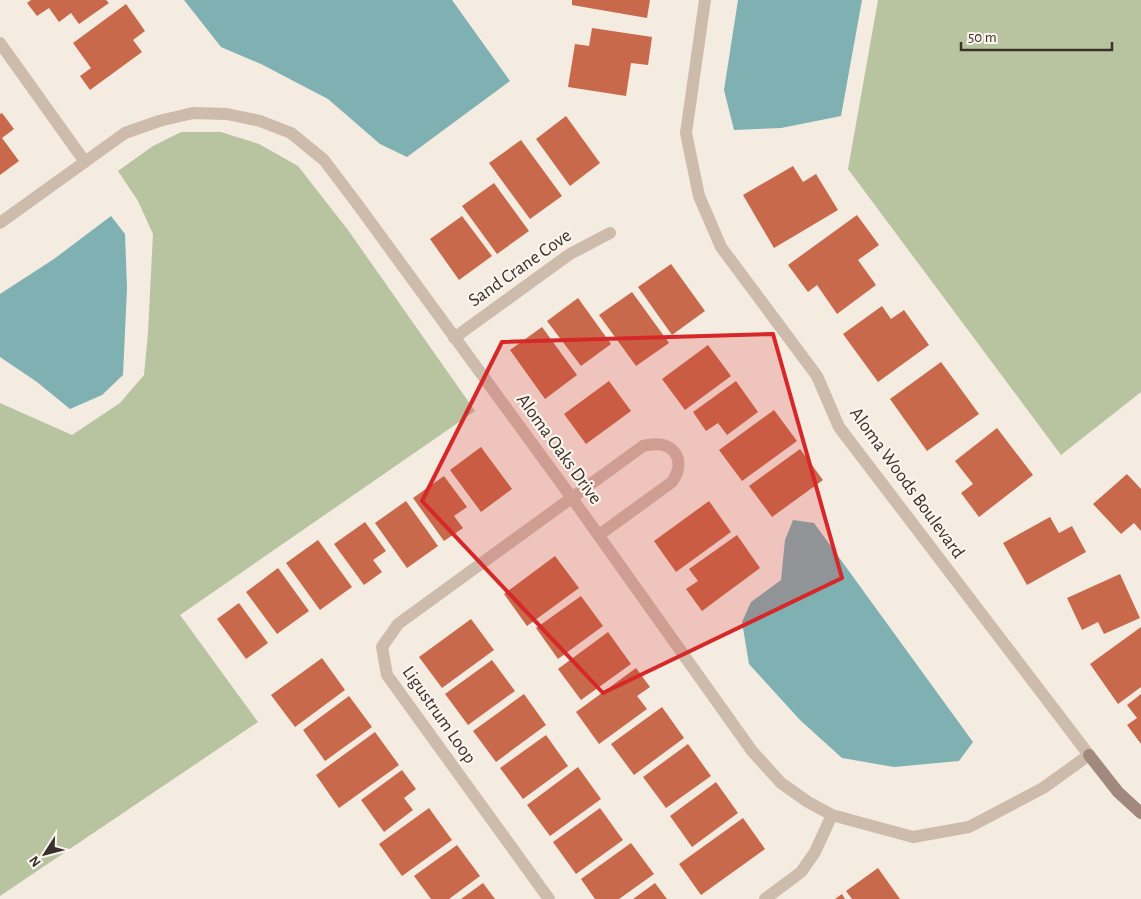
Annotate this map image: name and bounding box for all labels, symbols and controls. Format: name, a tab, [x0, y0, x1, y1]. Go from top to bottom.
scale bar	[961, 20, 1112, 52]
text: 50 m	[968, 30, 997, 45]
street label: Sand Crane Cove	[465, 226, 575, 310]
street label: Aloma Oaks Drive	[513, 390, 605, 508]
street label: Aloma Woods Boulevard	[846, 404, 968, 562]
street label: Ligustrum Loop	[398, 663, 480, 767]
north arrow	[20, 829, 70, 879]
text: N	[27, 853, 44, 869]

